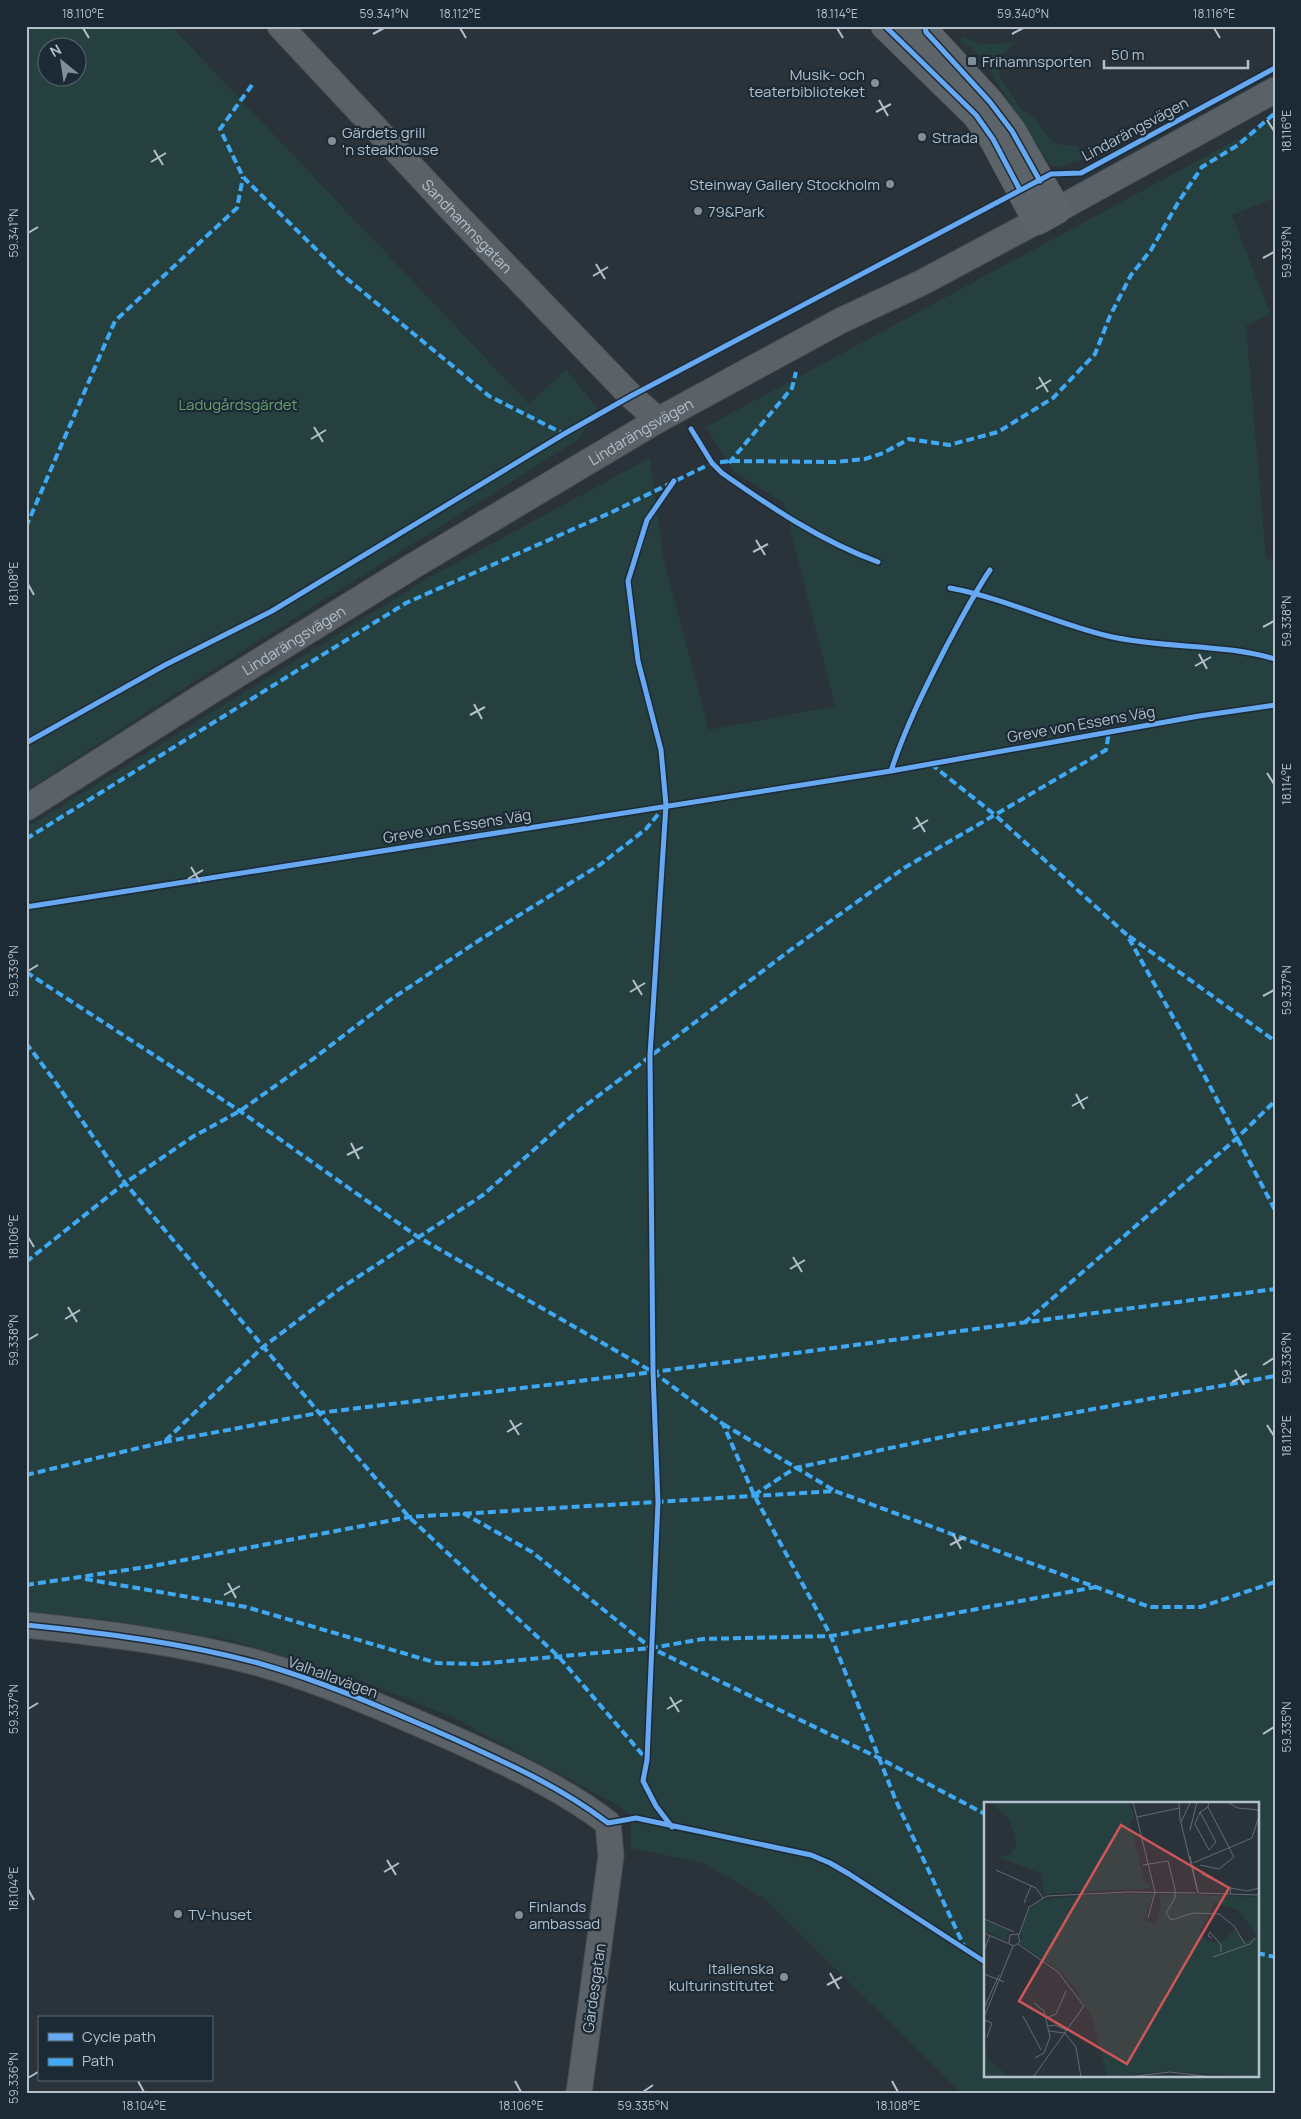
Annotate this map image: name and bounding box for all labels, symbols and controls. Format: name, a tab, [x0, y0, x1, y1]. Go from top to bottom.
text: 18.110°E	[62, 5, 104, 22]
text: 59.341°N	[359, 5, 409, 22]
text: 18.112°E	[439, 5, 481, 22]
text: 18.114°E	[816, 5, 858, 22]
text: 59.340°N	[997, 5, 1049, 22]
text: 18.116°E	[1193, 5, 1235, 22]
north arrow	[38, 38, 88, 88]
scale bar	[1104, 38, 1247, 70]
text: N	[46, 40, 64, 61]
text: 50 m	[1111, 44, 1145, 65]
place label: Frihamnsporten	[982, 51, 1092, 72]
marker: Frihamnsporten	[966, 55, 978, 67]
place label: Musik- och teaterbiblioteket	[749, 64, 865, 102]
marker: Musik- och teaterbiblioteket	[869, 77, 881, 89]
street label: Lindarängsvägen	[1078, 92, 1192, 166]
text: 18.116°E	[1278, 110, 1295, 152]
place label: Gärdets grill 'n steakhouse	[342, 122, 439, 160]
place label: Strada	[932, 127, 978, 148]
marker: Strada	[916, 131, 928, 143]
marker: Gärdets grill 'n steakhouse	[326, 135, 338, 147]
street label: Sandhamnsgatan	[417, 174, 517, 278]
place label: Steinway Gallery Stockholm	[690, 174, 880, 195]
marker: Steinway Gallery Stockholm	[884, 178, 896, 190]
place label: 79&Park	[708, 201, 765, 222]
marker: 79&Park	[692, 205, 704, 217]
text: 59.341°N	[5, 208, 22, 258]
text: 59.339°N	[1278, 226, 1295, 278]
street label: Lindarängsvägen	[584, 392, 697, 470]
park label: Ladugårdsgärdet	[178, 394, 298, 415]
text: 18.108°E	[5, 562, 22, 606]
text: 59.338°N	[1278, 595, 1295, 647]
street label: Lindarängsvägen	[238, 600, 349, 680]
street label: Greve von Essens Väg	[1005, 701, 1157, 747]
text: 18.114°E	[1278, 763, 1295, 805]
street label: Greve von Essens Väg	[381, 804, 533, 848]
text: 59.339°N	[5, 945, 22, 997]
text: 59.337°N	[1278, 965, 1295, 1015]
text: 18.106°E	[5, 1214, 22, 1259]
text: 59.338°N	[5, 1314, 22, 1366]
text: 59.336°N	[1278, 1332, 1295, 1384]
text: 18.112°E	[1278, 1415, 1295, 1457]
street label: Valhallavägen	[285, 1651, 381, 1703]
text: 59.337°N	[5, 1684, 22, 1734]
text: 59.335°N	[1278, 1702, 1295, 1753]
inset map	[984, 1802, 1258, 2076]
text: 18.104°E	[5, 1867, 22, 1911]
place label: Finlands ambassad	[529, 1896, 600, 1934]
place label: TV-huset	[188, 1904, 252, 1925]
marker: TV-huset	[172, 1908, 184, 1920]
marker: Finlands ambassad	[513, 1909, 525, 1921]
street label: Gärdesgatan	[577, 1942, 611, 2034]
place label: Italienska kulturinstitutet	[669, 1958, 774, 1996]
marker: Italienska kulturinstitutet	[778, 1971, 790, 1983]
legend	[38, 2016, 212, 2082]
text: Cycle path	[82, 2026, 156, 2047]
text: Path	[82, 2050, 114, 2071]
text: 59.336°N	[5, 2052, 22, 2104]
text: 18.104°E	[122, 2097, 166, 2114]
text: 18.106°E	[499, 2097, 544, 2114]
text: 59.335°N	[618, 2097, 669, 2114]
text: 18.108°E	[876, 2097, 920, 2114]

